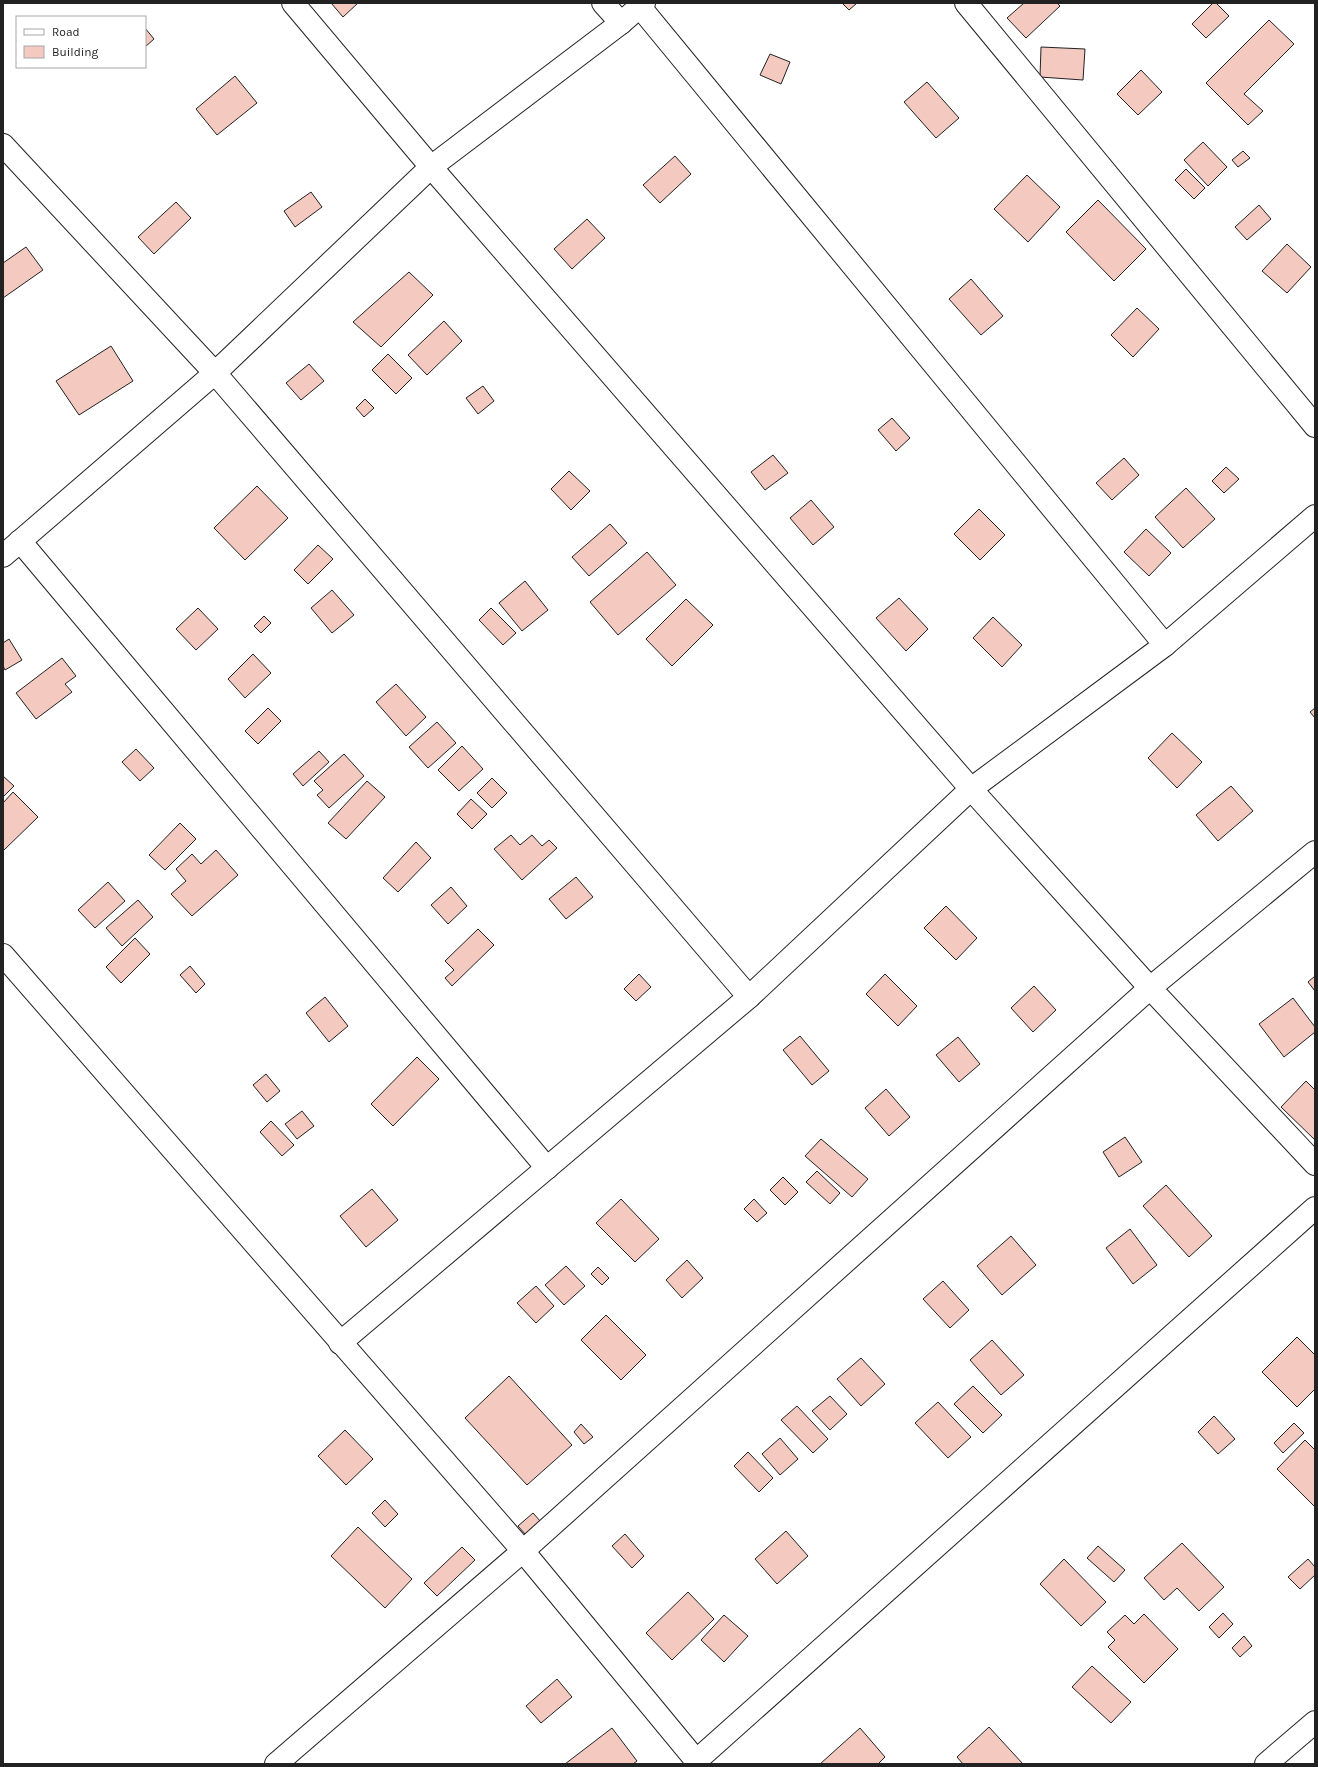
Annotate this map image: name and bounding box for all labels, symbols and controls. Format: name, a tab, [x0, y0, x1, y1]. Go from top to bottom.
legend	[16, 16, 146, 68]
text: Road	[52, 25, 80, 39]
text: Building	[52, 45, 99, 59]

